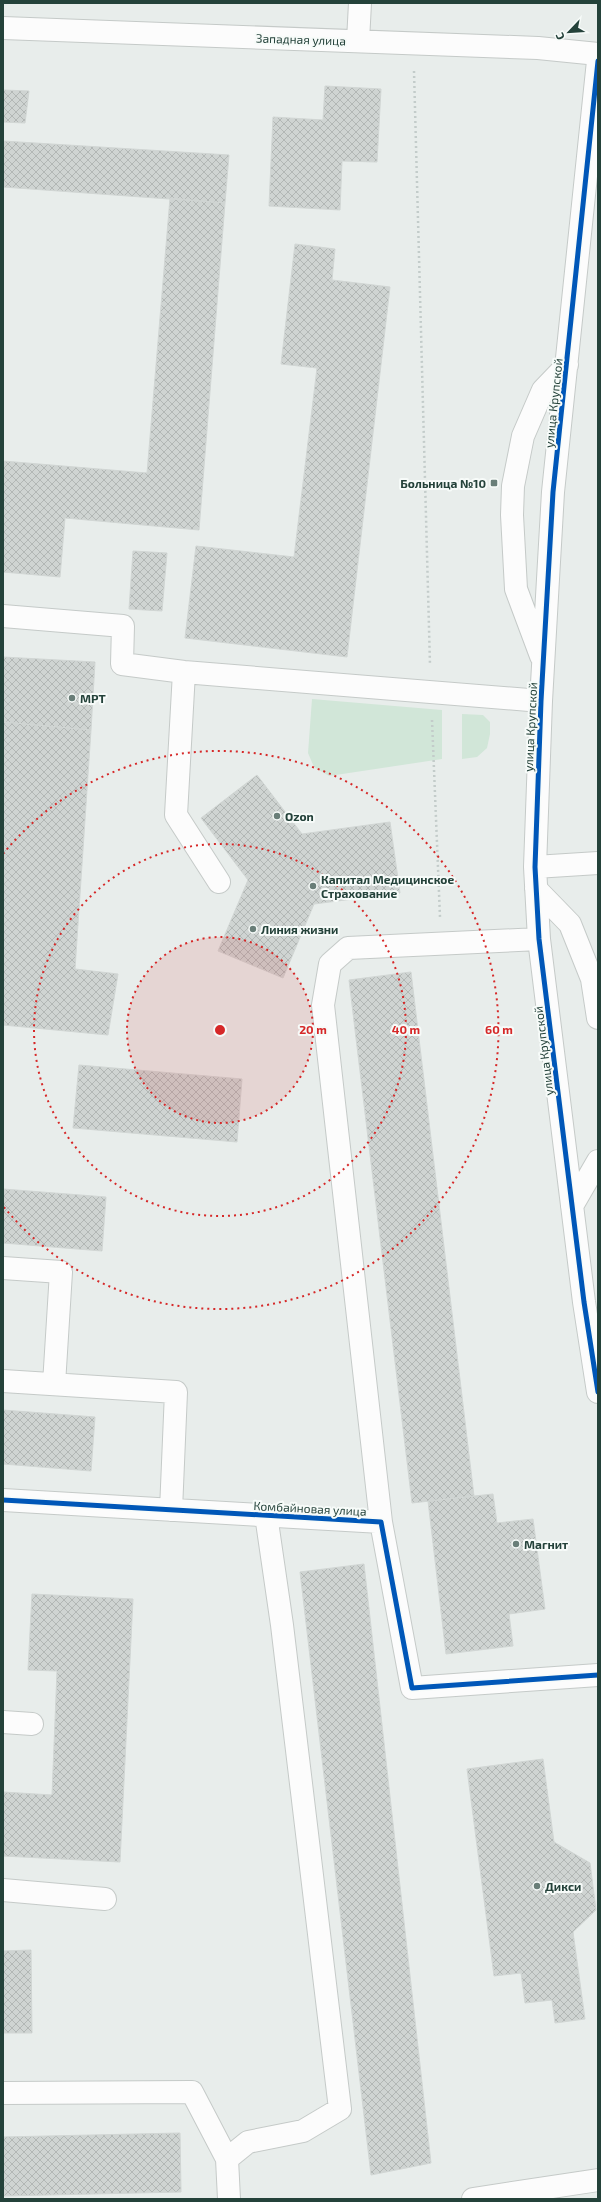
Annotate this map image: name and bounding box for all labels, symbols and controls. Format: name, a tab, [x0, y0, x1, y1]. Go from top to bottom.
north arrow	[549, 12, 589, 52]
street label: Западная улица	[256, 30, 346, 49]
text: С	[552, 30, 567, 42]
street label: улица Крупской	[541, 358, 566, 448]
place label: Больница №10	[400, 476, 486, 490]
marker: Больница №10	[489, 478, 499, 488]
street label: улица Крупской	[521, 682, 540, 772]
place label: МРТ	[80, 691, 106, 705]
marker: МРТ	[67, 693, 77, 703]
place label: Ozon	[285, 809, 314, 823]
marker: Ozon	[272, 811, 282, 821]
place label: Капитал Медицинское Страхование	[321, 872, 454, 900]
marker: Капитал Медицинское Страхование	[308, 881, 318, 891]
place label: Линия жизни	[261, 922, 338, 936]
marker: Линия жизни	[248, 924, 258, 934]
street label: улица Крупской	[531, 1005, 556, 1096]
text: 20 m	[299, 1022, 327, 1036]
text: 40 m	[392, 1022, 420, 1036]
text: 60 m	[485, 1022, 513, 1036]
centre of rings	[213, 1023, 227, 1037]
street label: Комбайновая улица	[253, 1498, 367, 1519]
place label: Магнит	[524, 1537, 568, 1551]
marker: Магнит	[511, 1539, 521, 1549]
place label: Дикси	[545, 1879, 581, 1893]
marker: Дикси	[532, 1881, 542, 1891]

